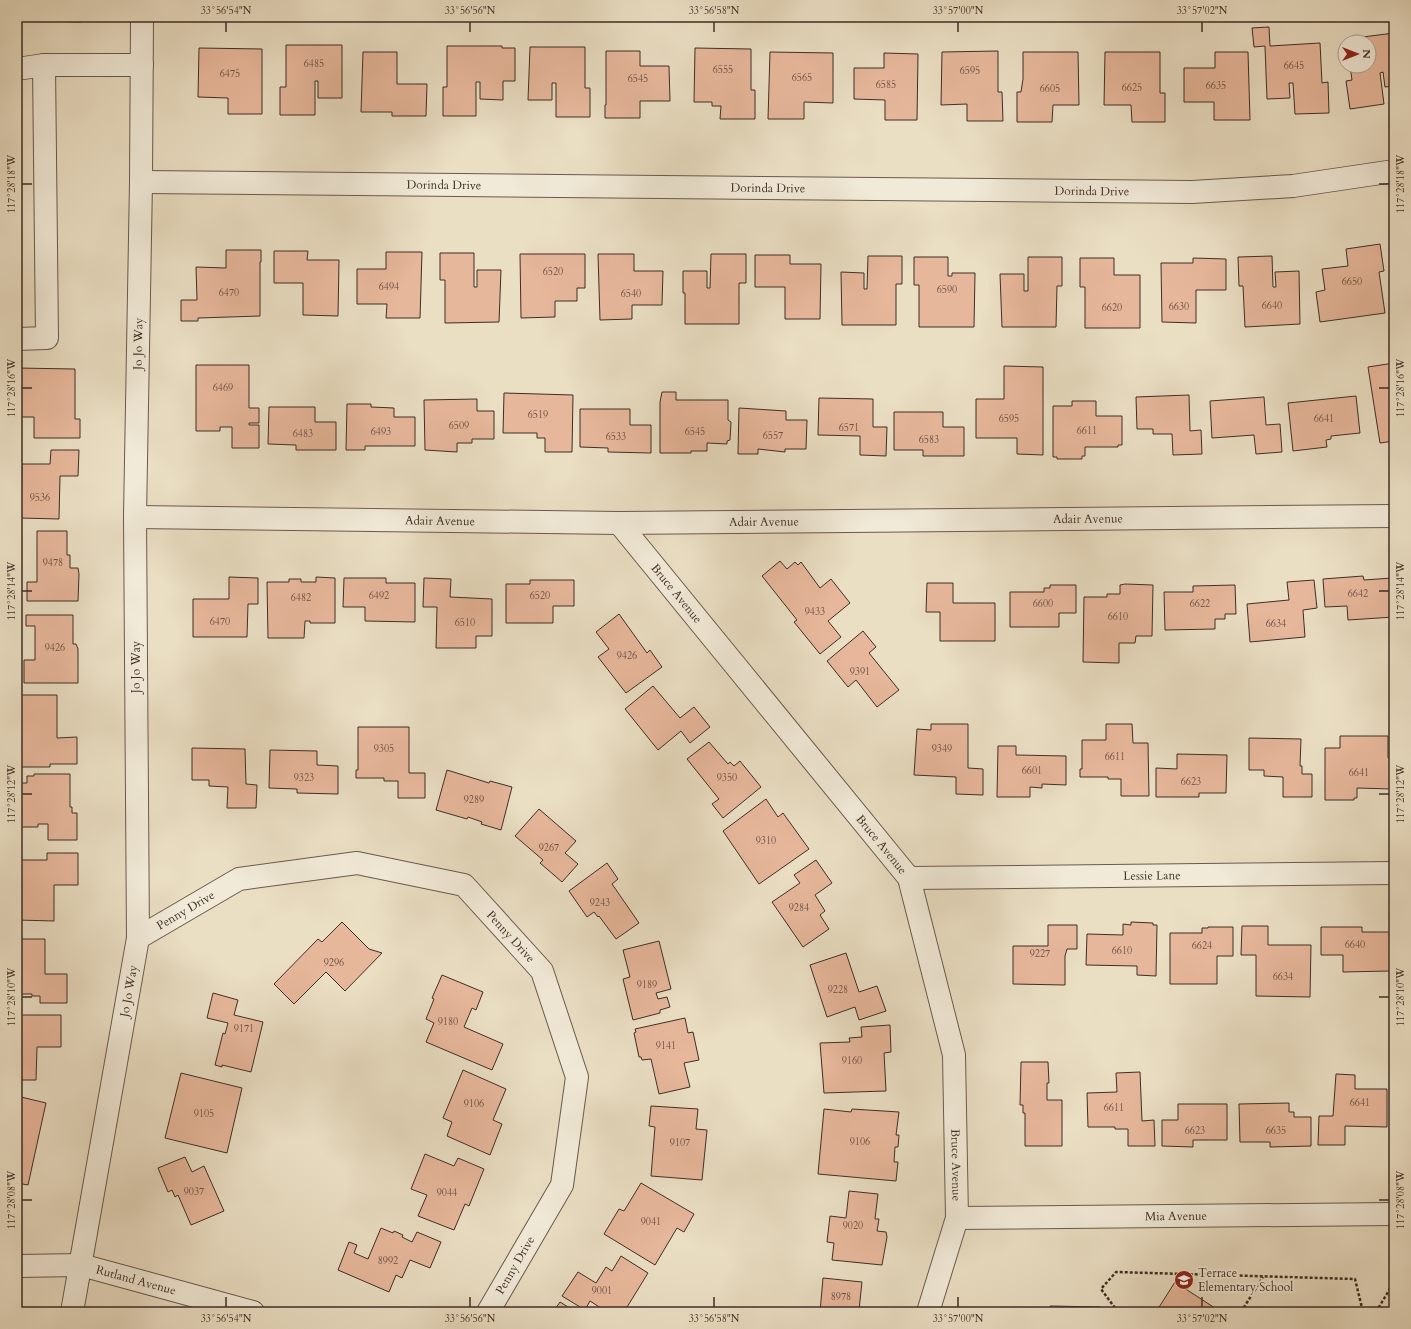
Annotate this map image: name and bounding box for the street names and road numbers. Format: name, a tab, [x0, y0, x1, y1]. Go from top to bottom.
street label: Dorinda Drive	[407, 177, 481, 193]
street label: Dorinda Drive	[731, 180, 805, 196]
street label: Dorinda Drive	[1055, 183, 1129, 199]
street label: Jo Jo Way	[130, 317, 147, 372]
street label: Adair Avenue	[1053, 510, 1123, 527]
street label: Adair Avenue	[405, 512, 475, 529]
street label: Adair Avenue	[729, 513, 799, 530]
street label: Bruce Avenue	[648, 560, 706, 627]
street label: Jo Jo Way	[128, 640, 144, 695]
street label: Bruce Avenue	[852, 811, 911, 877]
street label: Lessie Lane	[1123, 867, 1181, 884]
street label: Penny Drive	[153, 887, 218, 934]
street label: Penny Drive	[483, 907, 539, 966]
street label: Jo Jo Way	[116, 963, 141, 1020]
street label: Bruce Avenue	[947, 1129, 965, 1201]
street label: Mia Avenue	[1145, 1208, 1207, 1224]
street label: Penny Drive	[492, 1233, 538, 1297]
street label: Rutland Avenue	[94, 1261, 178, 1299]

